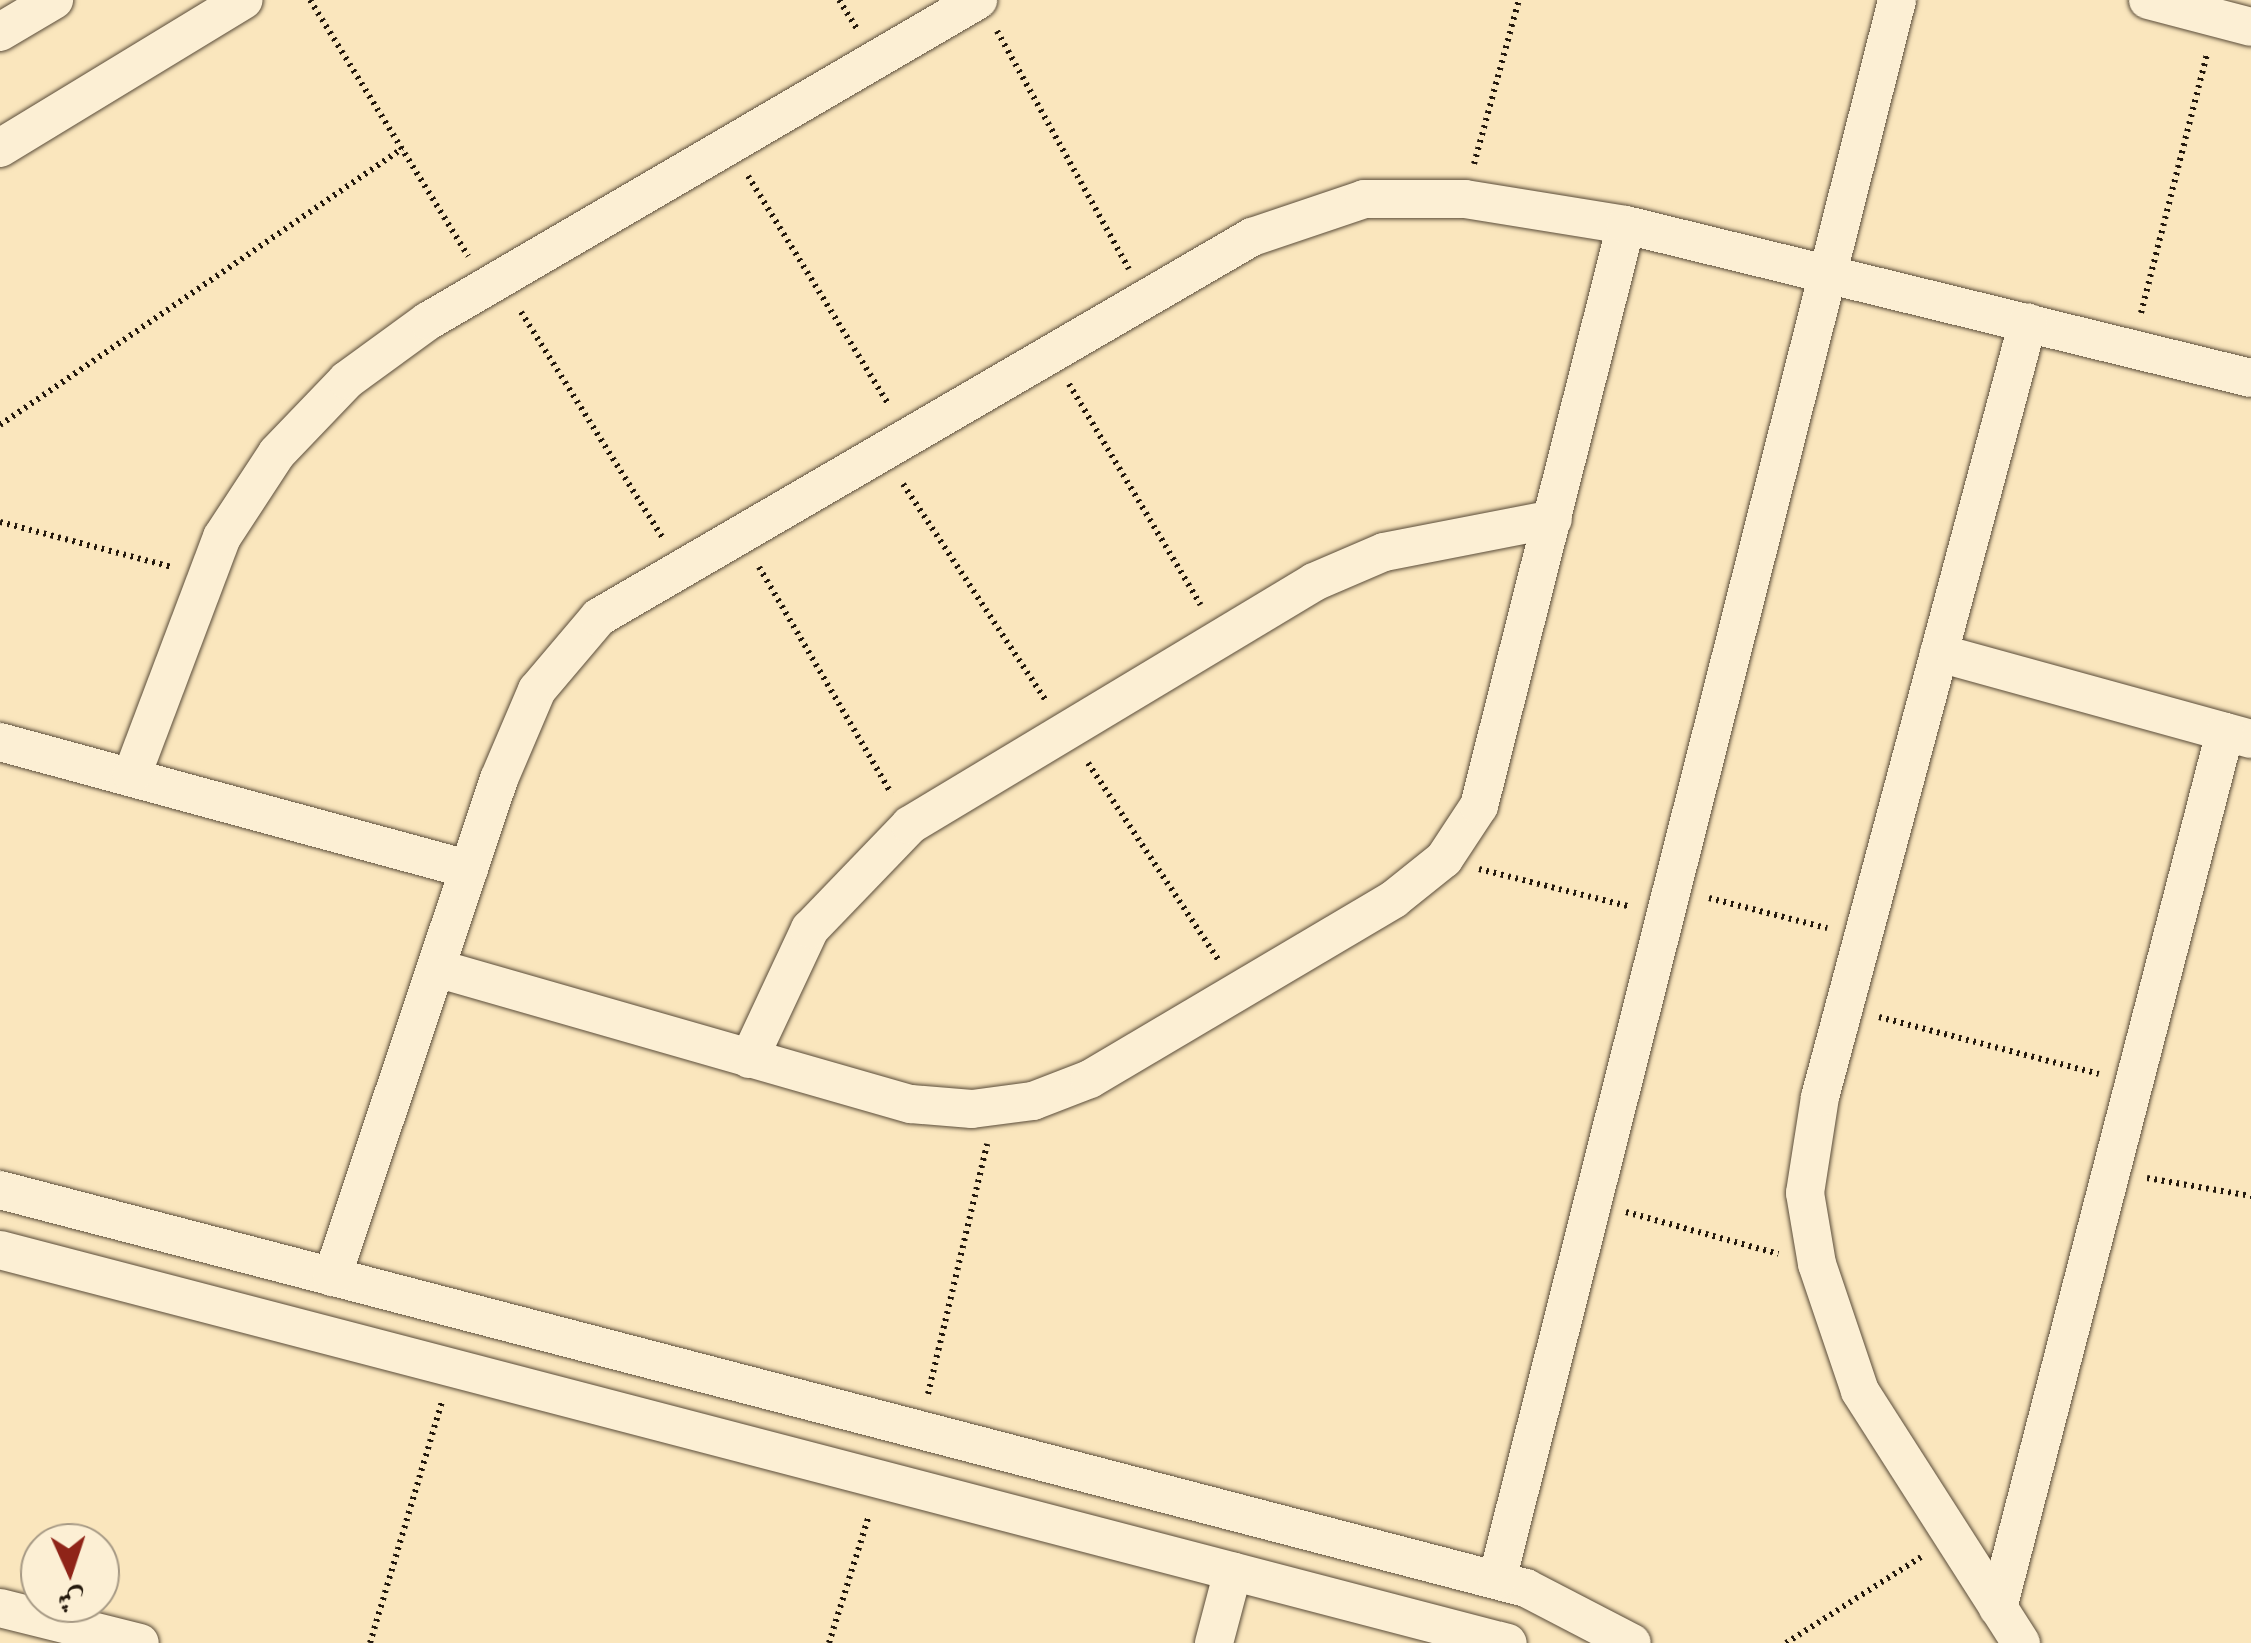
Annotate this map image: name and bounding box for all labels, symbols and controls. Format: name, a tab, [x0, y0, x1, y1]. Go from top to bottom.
north arrow	[20, 1523, 120, 1623]
text: ش	[57, 1581, 86, 1621]

